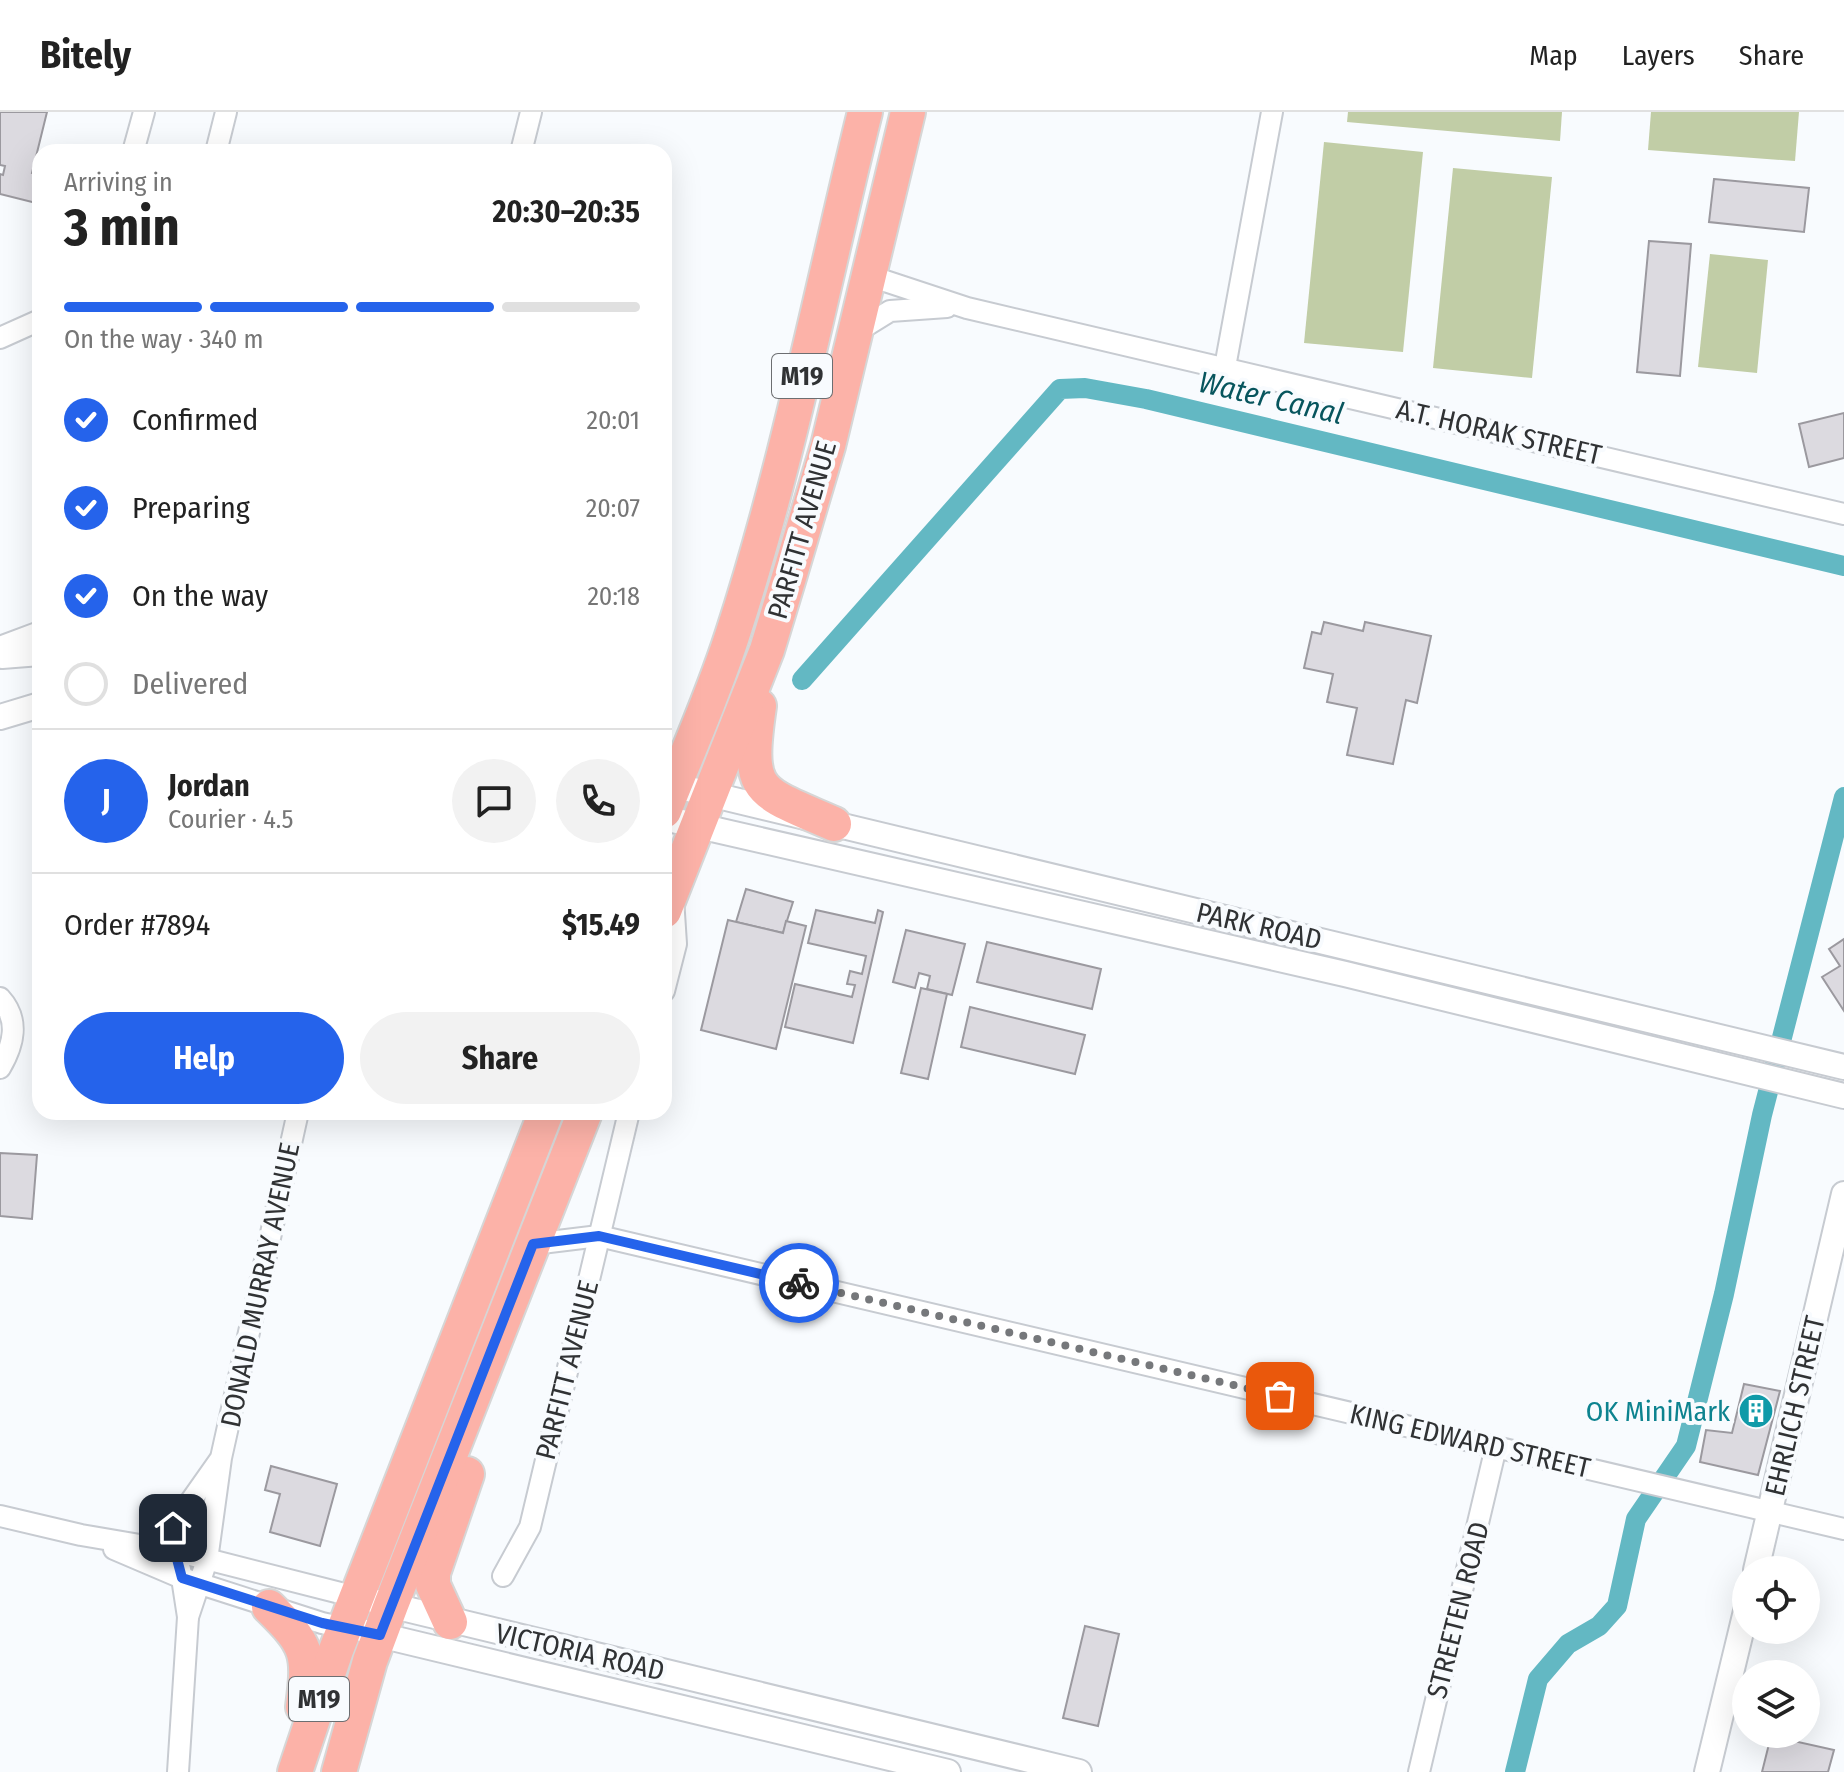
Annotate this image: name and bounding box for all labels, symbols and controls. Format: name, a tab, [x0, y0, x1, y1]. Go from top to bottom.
text: Bitely	[40, 32, 131, 78]
text: Map	[1529, 39, 1578, 72]
text: Layers	[1622, 39, 1695, 72]
text: Share	[1739, 39, 1804, 72]
text: Arriving in	[64, 167, 173, 198]
text: 20:30–20:35	[492, 194, 640, 230]
text: 3 min	[64, 196, 180, 259]
text: On the way · 340 m	[64, 324, 264, 355]
road number: M19	[772, 354, 832, 398]
water label: Water Canal	[1195, 364, 1347, 432]
street label: A.T. HORAK STREET	[1393, 392, 1605, 472]
icon: check	[64, 398, 108, 442]
text: Confirmed	[132, 402, 258, 438]
text: 20:01	[586, 405, 640, 436]
street label: PARFITT AVENUE	[761, 437, 843, 623]
icon: check	[64, 486, 108, 530]
text: Preparing	[132, 490, 250, 526]
text: 20:07	[586, 493, 640, 524]
icon: check	[64, 574, 108, 618]
text: On the way	[132, 578, 268, 614]
text: 20:18	[587, 581, 640, 612]
text: Delivered	[132, 666, 248, 702]
button: chat	[452, 759, 536, 843]
button: phone	[556, 759, 640, 843]
text: Jordan	[168, 768, 250, 804]
text: J	[102, 783, 110, 819]
text: Courier · 4.5	[168, 804, 294, 835]
street label: PARK ROAD	[1193, 896, 1325, 956]
text: Order #7894	[64, 907, 210, 943]
text: $15.49	[562, 907, 640, 943]
button: Help	[64, 1012, 344, 1104]
button: Share	[360, 1012, 640, 1104]
street label: DONALD MURRAY AVENUE	[214, 1140, 306, 1430]
courier	[759, 1243, 839, 1323]
icon: bike	[777, 1261, 821, 1305]
street label: PARFITT AVENUE	[529, 1277, 605, 1463]
street label: EHRLICH STREET	[1758, 1313, 1832, 1499]
pin	[1246, 1362, 1314, 1430]
icon: bag	[1258, 1374, 1302, 1418]
building icon: OK MiniMark	[1737, 1392, 1775, 1430]
place label: OK MiniMark	[1586, 1395, 1731, 1428]
street label: KING EDWARD STREET	[1347, 1397, 1593, 1485]
pin	[139, 1494, 207, 1562]
icon: home	[151, 1506, 195, 1550]
street label: STREETEN ROAD	[1420, 1518, 1496, 1702]
map controls	[1732, 1556, 1820, 1748]
button: locate	[1732, 1556, 1820, 1644]
street label: VICTORIA ROAD	[492, 1617, 668, 1687]
button: layers	[1732, 1660, 1820, 1748]
road number: M19	[289, 1677, 349, 1721]

